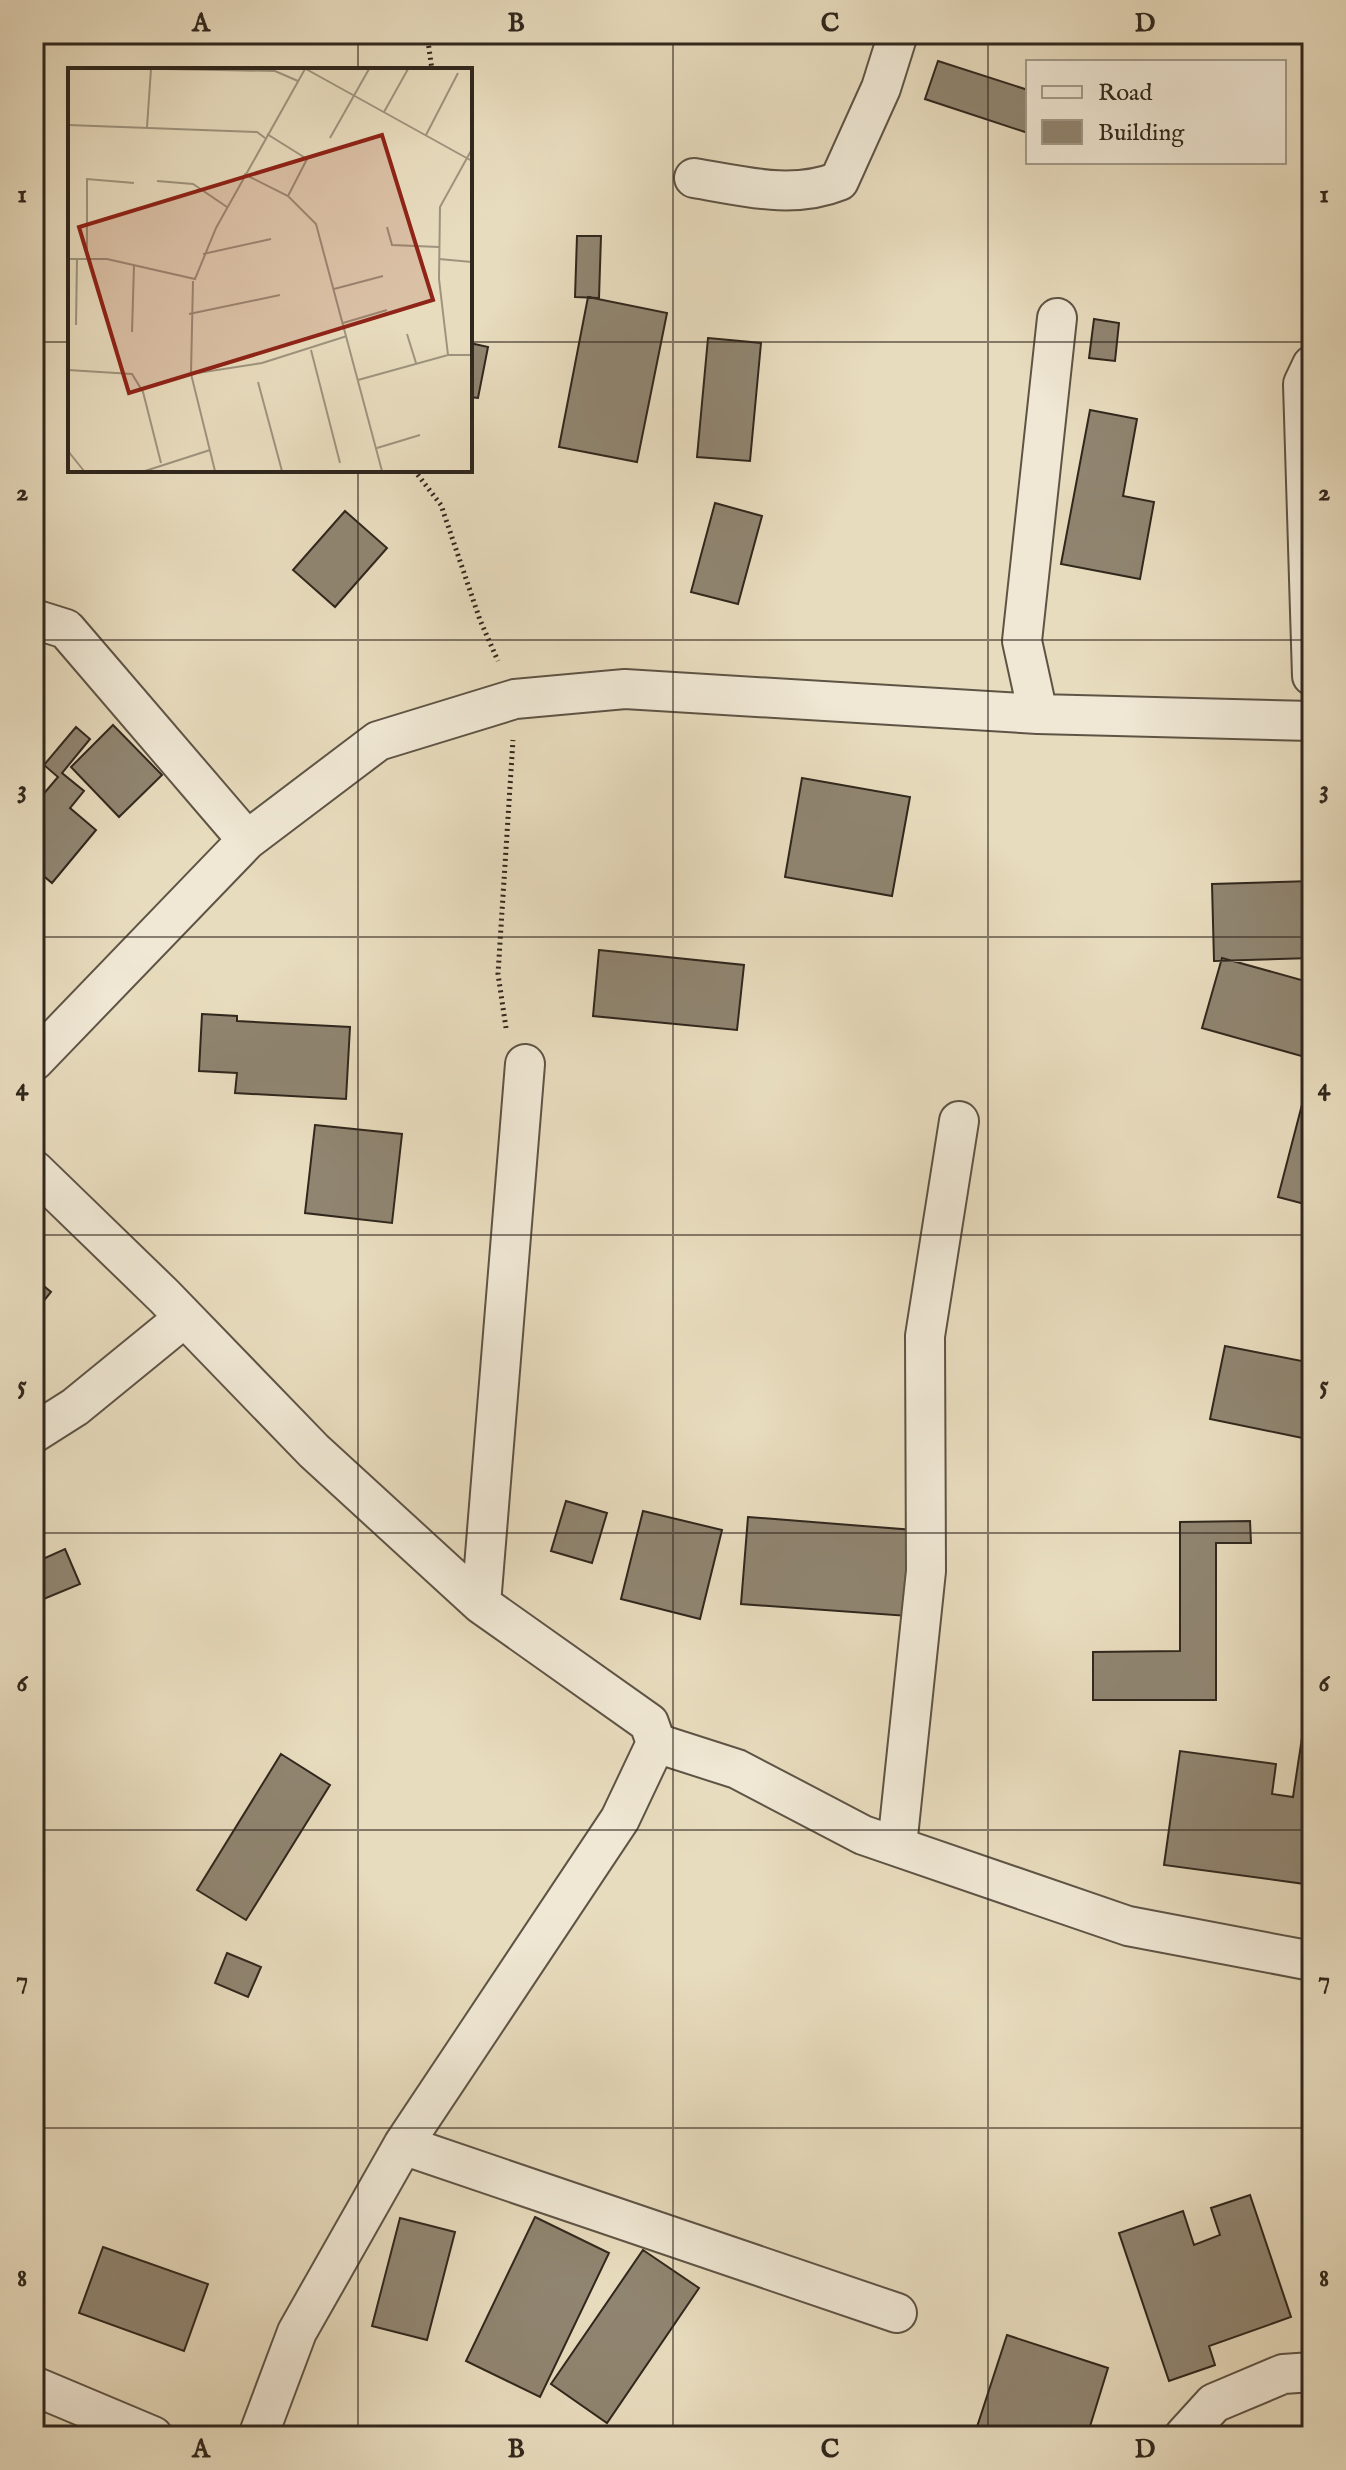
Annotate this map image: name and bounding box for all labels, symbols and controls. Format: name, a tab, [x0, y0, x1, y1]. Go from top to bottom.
text: A	[191, 7, 211, 40]
text: B	[507, 7, 525, 40]
text: C	[821, 7, 840, 40]
text: D	[1135, 7, 1156, 40]
legend	[1026, 60, 1286, 164]
inset map	[68, 68, 472, 472]
text: Road	[1098, 78, 1152, 109]
text: Building	[1098, 118, 1185, 149]
text: 1	[17, 178, 27, 211]
text: 1	[1319, 178, 1329, 211]
text: 2	[16, 476, 28, 509]
text: 2	[1318, 476, 1330, 509]
text: 3	[17, 773, 27, 806]
text: 3	[1319, 773, 1329, 806]
text: 4	[16, 1071, 30, 1104]
text: 4	[1318, 1071, 1332, 1104]
text: 5	[17, 1369, 27, 1402]
text: 5	[1319, 1369, 1329, 1402]
text: 6	[17, 1667, 29, 1700]
text: 6	[1319, 1667, 1331, 1700]
text: 7	[16, 1964, 28, 1997]
text: 7	[1318, 1964, 1330, 1997]
text: 8	[17, 2262, 27, 2295]
text: 8	[1319, 2262, 1329, 2295]
text: A	[191, 2433, 211, 2466]
text: B	[507, 2433, 525, 2466]
text: C	[821, 2433, 840, 2466]
text: D	[1135, 2433, 1156, 2466]

